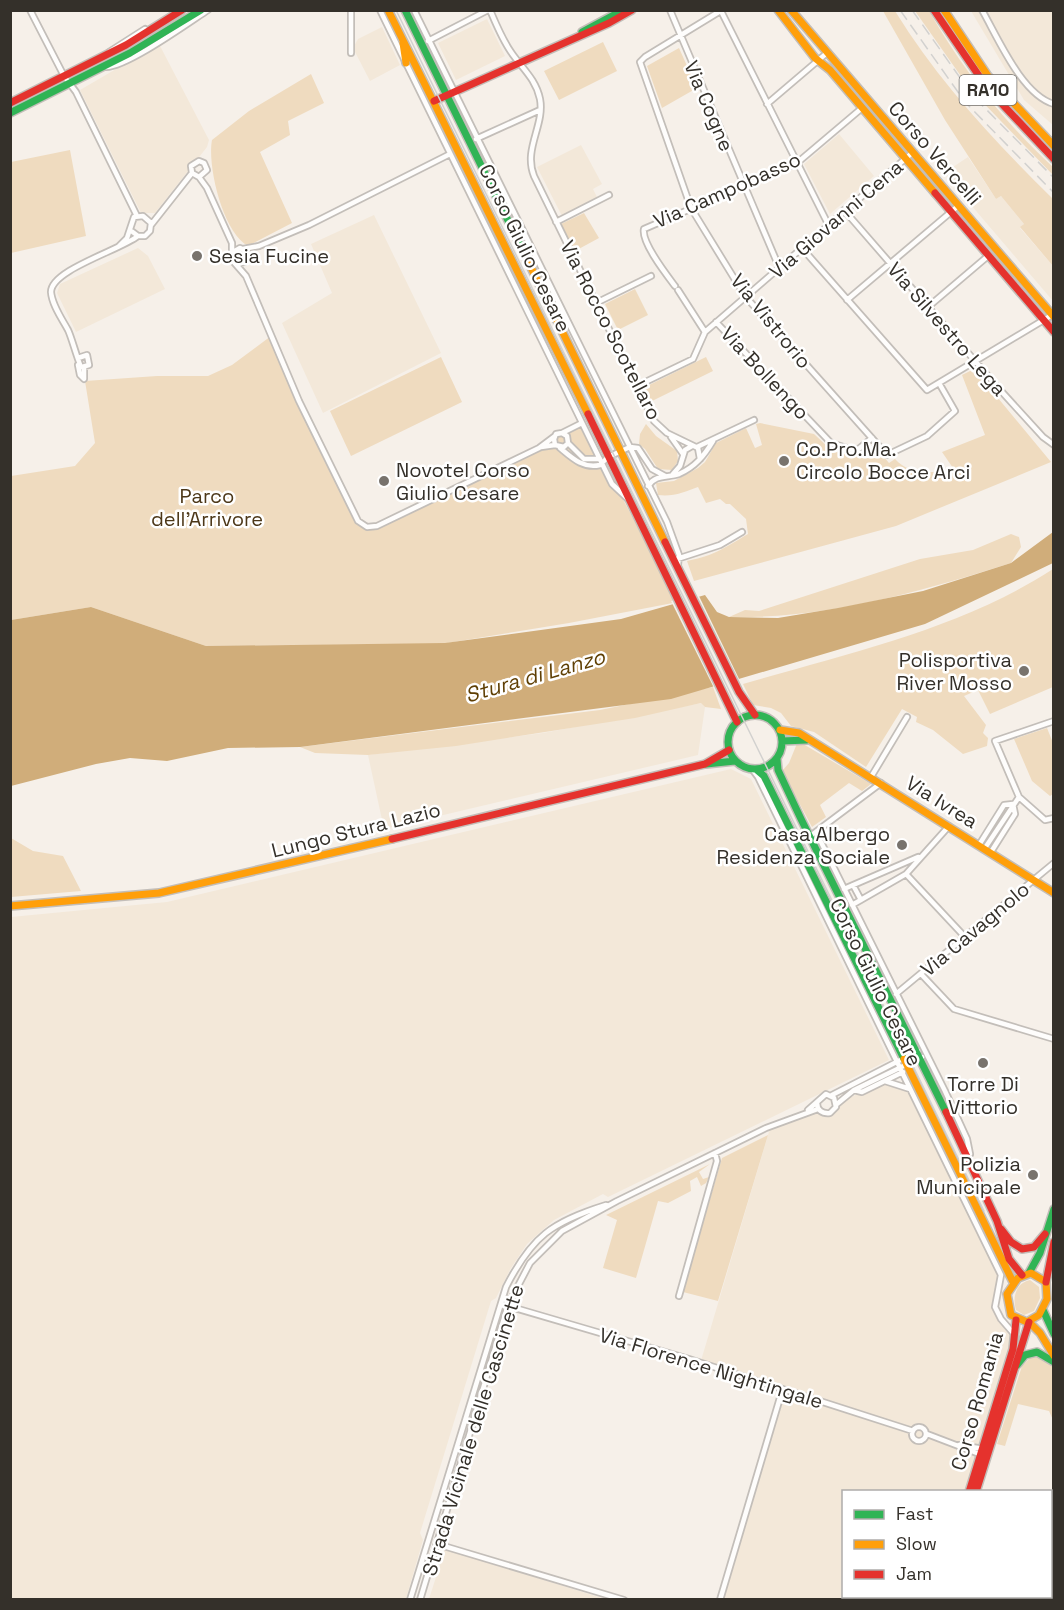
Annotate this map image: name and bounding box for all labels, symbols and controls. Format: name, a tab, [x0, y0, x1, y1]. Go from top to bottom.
street label: Via Cogne	[678, 57, 740, 155]
road number: RA10	[960, 75, 1016, 105]
street label: Corso Vercelli	[883, 96, 987, 210]
street label: Via Campobasso	[649, 146, 805, 234]
street label: Via Giovanni Cena	[764, 154, 908, 284]
street label: Corso Giulio Cesare	[473, 160, 577, 336]
street label: Via Rocco Scotellaro	[554, 236, 668, 424]
place label: Sesia Fucine	[209, 243, 329, 269]
marker: Sesia Fucine	[190, 249, 204, 263]
street label: Via Silvestro Lega	[882, 257, 1012, 401]
street label: Via Vistrorio	[725, 268, 817, 374]
street label: Via Bollengo	[715, 321, 815, 425]
place label: Co.Pro.Ma. Circolo Bocce Arci	[796, 436, 971, 485]
marker: Co.Pro.Ma. Circolo Bocce Arci	[777, 454, 791, 468]
place label: Novotel Corso Giulio Cesare	[396, 457, 530, 506]
marker: Novotel Corso Giulio Cesare	[377, 474, 391, 488]
park label: Parco dell'Arrivore	[151, 483, 263, 532]
water label: Stura di Lanzo	[462, 642, 609, 708]
place label: Polisportiva River Mosso	[896, 647, 1012, 696]
marker: Polisportiva River Mosso	[1017, 664, 1031, 678]
street label: Via Ivrea	[901, 770, 983, 834]
street label: Lungo Stura Lazio	[269, 796, 443, 864]
place label: Casa Albergo Residenza Sociale	[716, 821, 890, 870]
marker: Casa Albergo Residenza Sociale	[895, 838, 909, 852]
street label: Via Cavagnolo	[915, 876, 1035, 982]
street label: Corso Giulio Cesare	[824, 894, 928, 1070]
marker: Torre Di Vittorio	[976, 1056, 990, 1070]
place label: Torre Di Vittorio	[947, 1071, 1019, 1120]
place label: Polizia Municipale	[916, 1151, 1021, 1200]
marker: Polizia Municipale	[1026, 1168, 1040, 1182]
street label: Strada Vicinale delle Cascinette	[416, 1281, 530, 1579]
street label: Via Florence Nightingale	[596, 1322, 826, 1414]
street label: Corso Romania	[945, 1329, 1009, 1473]
legend	[842, 1490, 1052, 1598]
text: Fast	[896, 1502, 933, 1525]
text: Slow	[896, 1532, 937, 1555]
text: Jam	[896, 1562, 932, 1585]

